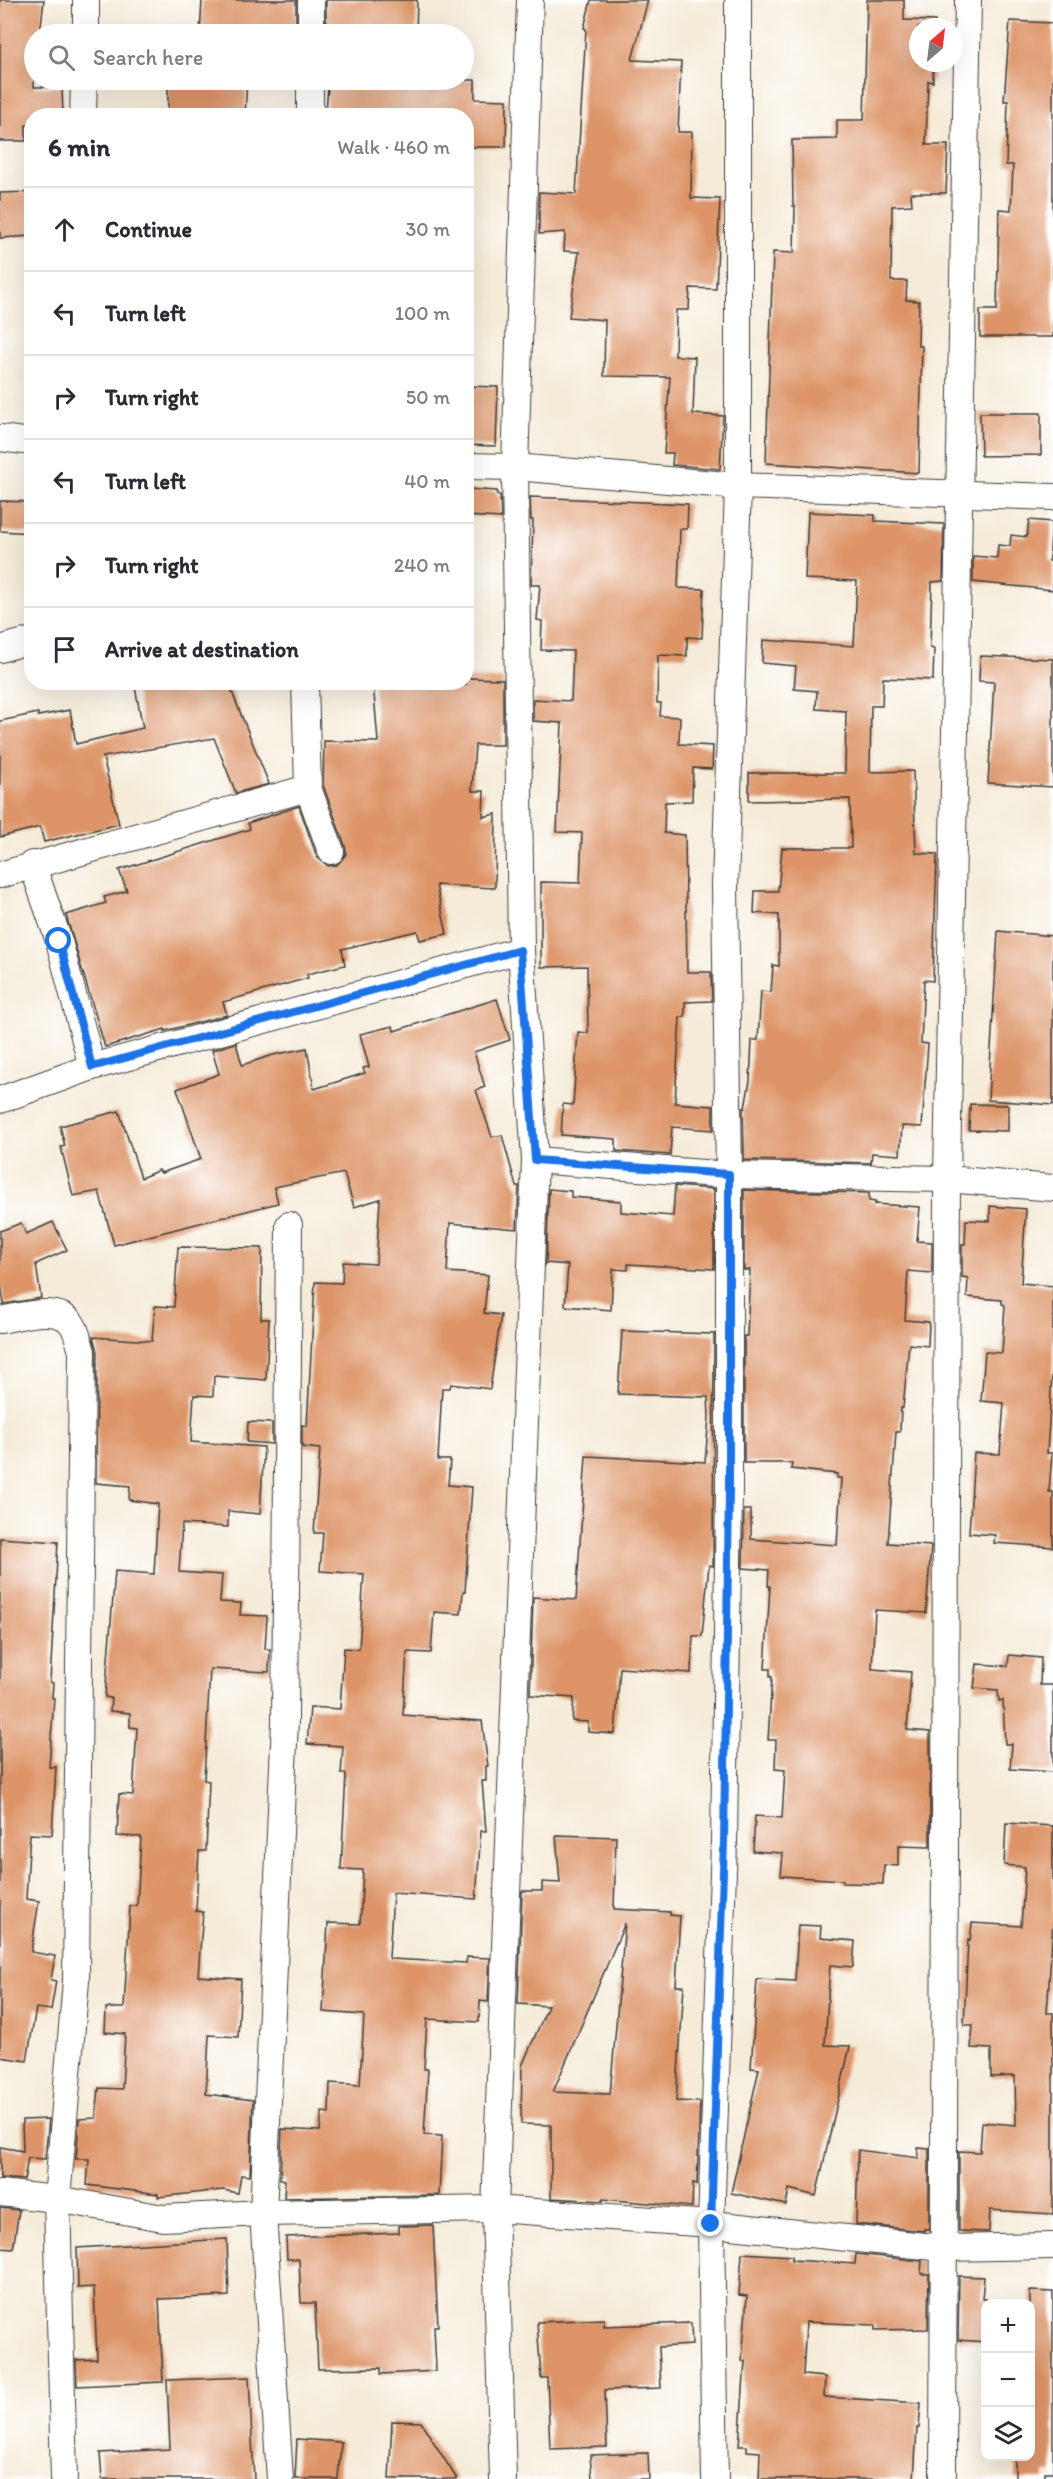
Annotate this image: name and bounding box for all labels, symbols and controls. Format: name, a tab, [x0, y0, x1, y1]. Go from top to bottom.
north arrow	[909, 18, 963, 72]
search box	[24, 24, 474, 90]
icon: search	[45, 41, 78, 74]
text: Search here	[93, 44, 203, 71]
text: 6 min	[48, 131, 110, 163]
text: Walk · 460 m	[337, 135, 450, 159]
icon: ahead	[48, 213, 81, 246]
text: Continue	[105, 216, 192, 243]
text: 30 m	[405, 217, 450, 241]
icon: left	[48, 297, 81, 330]
text: Turn left	[105, 300, 186, 327]
text: 100 m	[395, 301, 450, 325]
icon: right	[48, 381, 81, 414]
text: Turn right	[105, 384, 199, 411]
text: 50 m	[406, 385, 450, 409]
icon: left	[48, 465, 81, 498]
text: Turn left	[105, 468, 186, 495]
text: 40 m	[404, 469, 450, 493]
icon: right	[48, 549, 81, 582]
text: Turn right	[105, 552, 199, 579]
text: 240 m	[394, 553, 450, 577]
icon: arrive	[48, 633, 81, 666]
text: Arrive at destination	[105, 636, 299, 663]
route start	[45, 927, 71, 953]
route end	[697, 2210, 723, 2236]
map controls	[981, 2299, 1035, 2461]
button: +	[981, 2299, 1035, 2353]
button: −	[981, 2353, 1035, 2407]
button: layers	[981, 2407, 1035, 2461]

